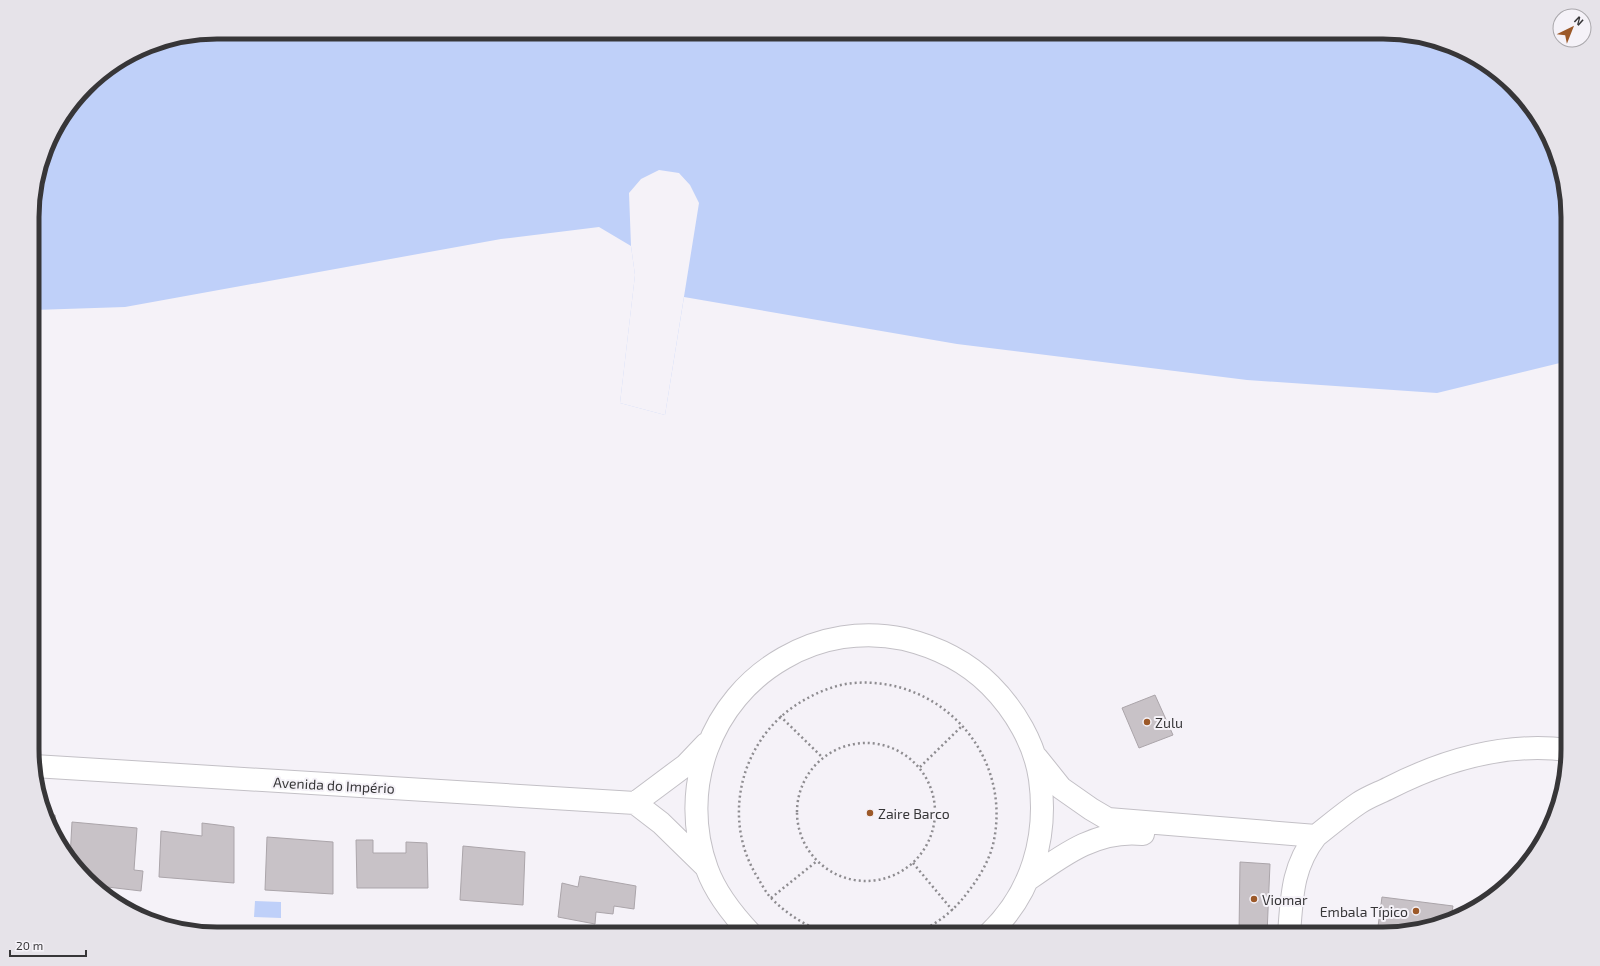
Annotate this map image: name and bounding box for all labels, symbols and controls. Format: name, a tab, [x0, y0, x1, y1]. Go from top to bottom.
north arrow	[1552, 8, 1592, 48]
text: N	[1572, 13, 1587, 28]
place label: Zulu	[1155, 714, 1183, 731]
marker: Zulu	[1142, 717, 1152, 727]
street label: Avenida do Império	[273, 773, 395, 797]
place label: Zaire Barco	[878, 805, 950, 822]
marker: Zaire Barco	[865, 808, 875, 818]
place label: Viomar	[1262, 891, 1308, 908]
marker: Viomar	[1249, 894, 1259, 904]
place label: Embala Típico	[1320, 903, 1408, 920]
marker: Embala Típico	[1411, 906, 1421, 916]
scale bar	[10, 932, 86, 958]
text: 20 m	[16, 938, 43, 952]

